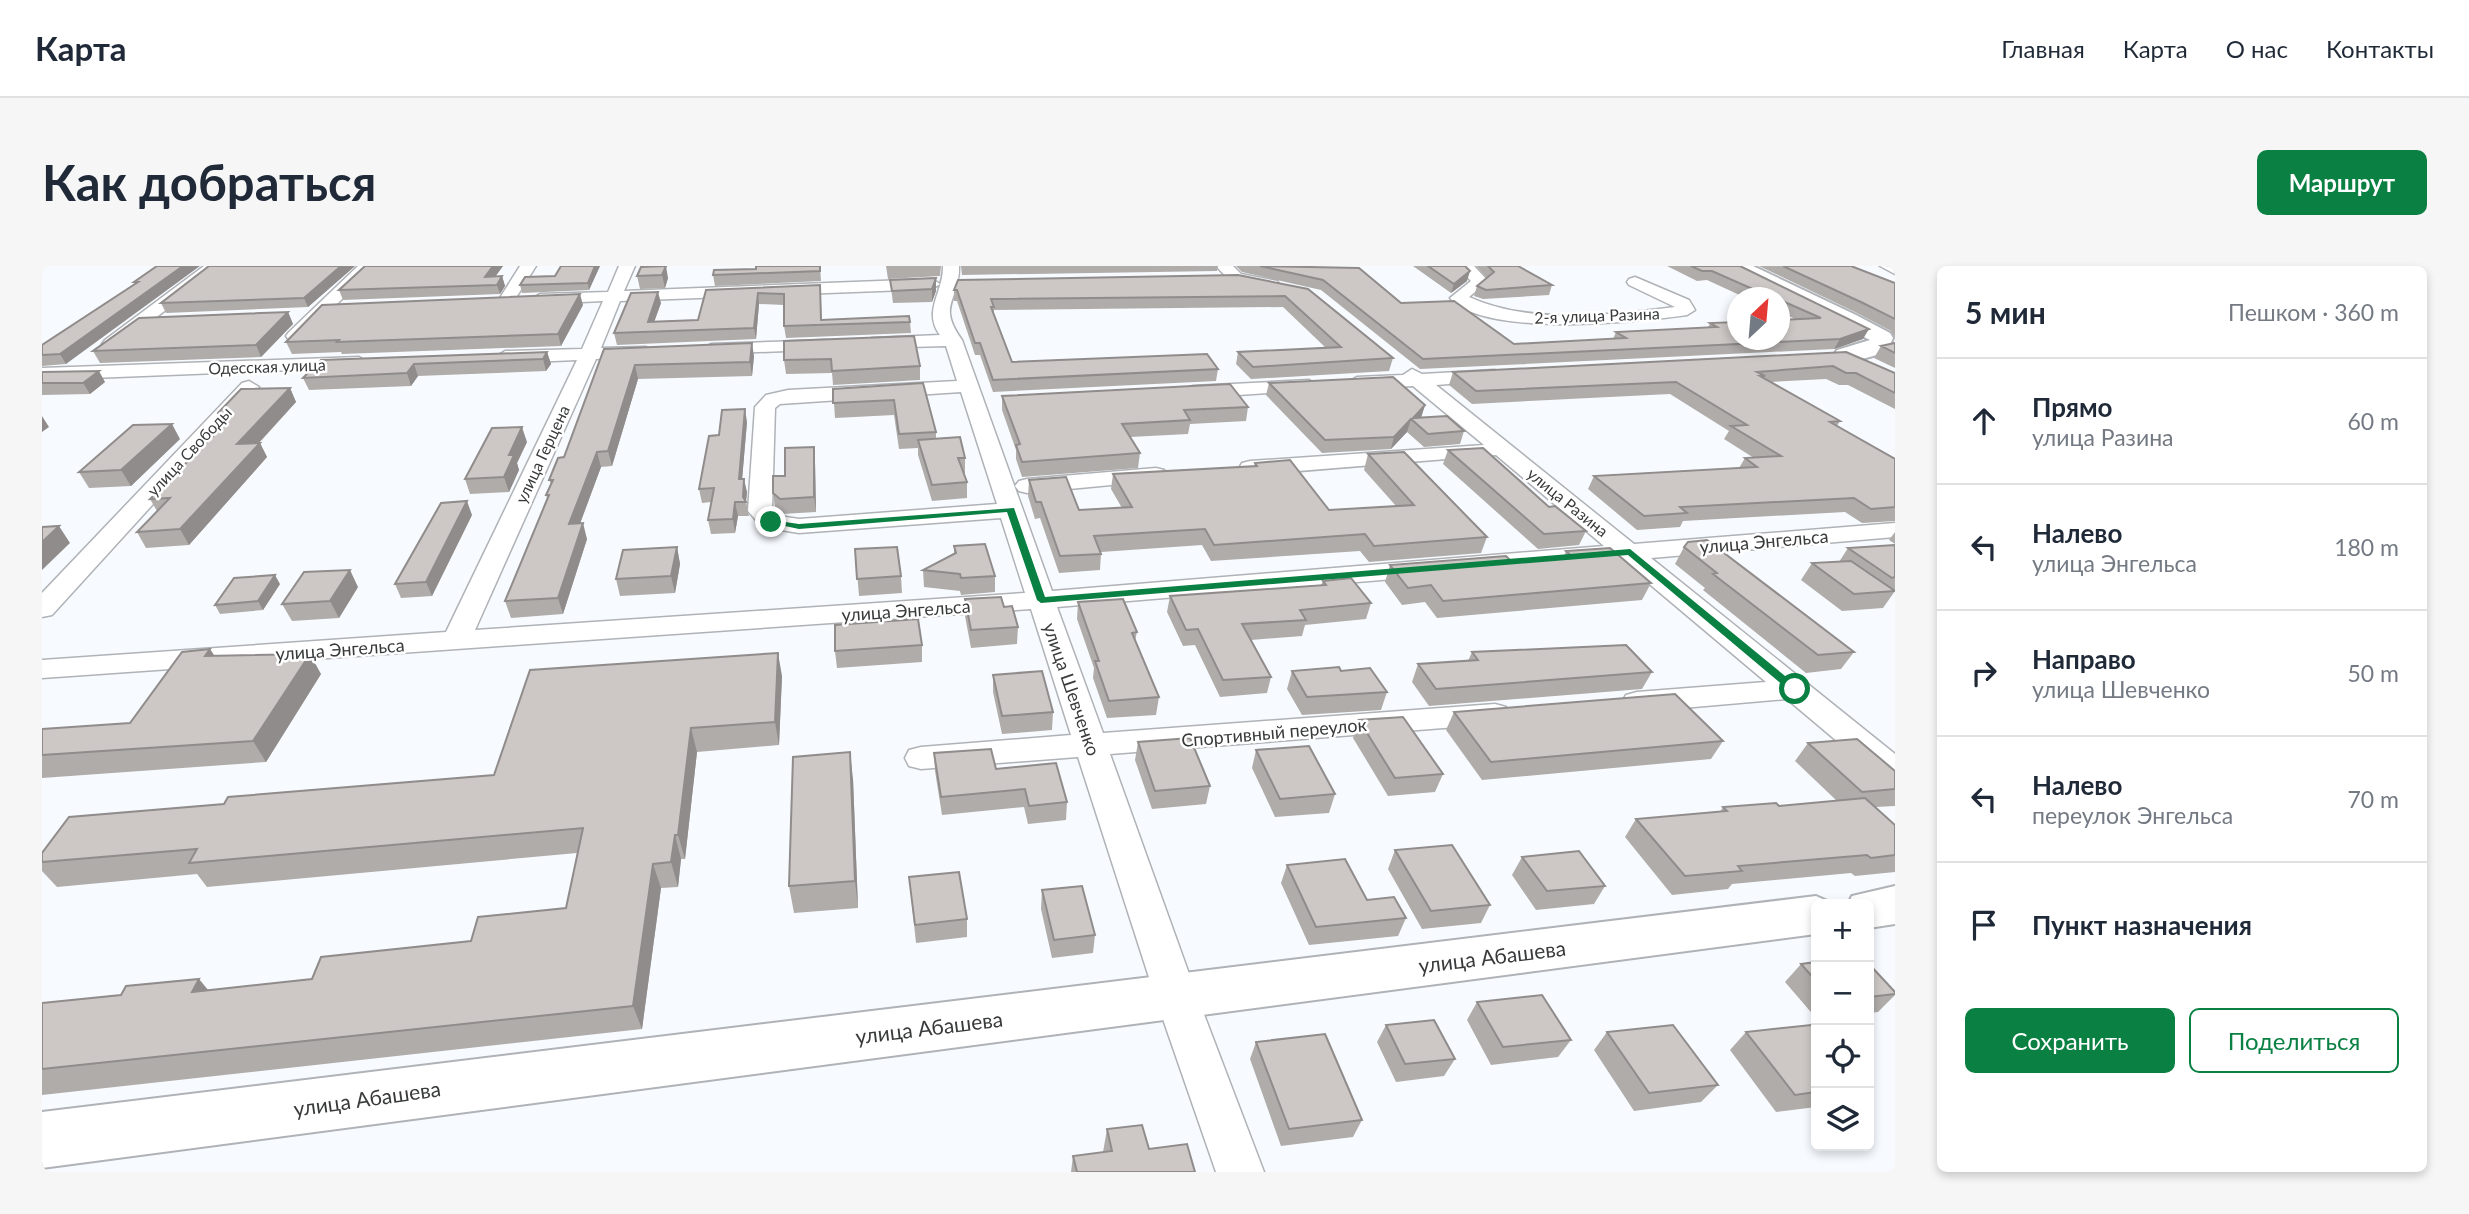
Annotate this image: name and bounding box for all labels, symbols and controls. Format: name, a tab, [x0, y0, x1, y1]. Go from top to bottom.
text: Карта	[35, 28, 126, 68]
text: Главная	[2001, 34, 2085, 63]
text: Карта	[2123, 34, 2188, 63]
text: О нас	[2226, 34, 2288, 63]
text: Контакты	[2326, 34, 2434, 63]
button: Маршрут	[2257, 150, 2427, 215]
text: Как добраться	[42, 153, 376, 211]
north arrow	[1727, 287, 1790, 350]
text: 5 мин	[1965, 294, 2046, 330]
text: Пешком · 360 m	[2228, 298, 2399, 326]
street label: 2-я улица Разина	[1534, 303, 1660, 327]
street label: Одесская улица	[208, 354, 326, 378]
text: Прямо	[2032, 391, 2113, 423]
street label: улица Свободы	[143, 402, 235, 500]
street label: улица Герцена	[511, 402, 573, 506]
icon: ahead	[1965, 402, 2003, 440]
text: 60 m	[2348, 407, 2399, 435]
text: улица Разина	[2032, 423, 2174, 451]
street label: улица Разина	[1524, 464, 1612, 540]
route end	[755, 506, 786, 537]
text: Налево	[2032, 517, 2122, 549]
street label: улица Энгельса	[1699, 524, 1829, 558]
icon: left	[1965, 528, 2003, 566]
text: 180 m	[2334, 533, 2399, 561]
text: улица Энгельса	[2032, 549, 2197, 577]
street label: улица Энгельса	[841, 595, 971, 625]
street label: улица Шевченко	[1039, 620, 1105, 758]
street label: улица Энгельса	[275, 634, 405, 664]
text: Направо	[2032, 643, 2136, 675]
icon: right	[1965, 654, 2003, 692]
text: 50 m	[2348, 659, 2399, 687]
route start	[1779, 673, 1810, 704]
text: улица Шевченко	[2032, 675, 2210, 703]
street label: Спортивный переулок	[1180, 713, 1368, 751]
text: Налево	[2032, 769, 2122, 801]
icon: left	[1965, 780, 2003, 818]
text: 70 m	[2348, 785, 2399, 813]
text: переулок Энгельса	[2032, 801, 2233, 829]
map controls	[1811, 899, 1874, 1151]
button: +	[1811, 899, 1874, 962]
icon: arrive	[1965, 906, 2003, 944]
text: Пункт назначения	[2032, 909, 2252, 941]
street label: улица Абашева	[1417, 935, 1567, 977]
button: −	[1811, 962, 1874, 1025]
street label: улица Абашева	[854, 1006, 1004, 1048]
button: Сохранить	[1965, 1008, 2175, 1073]
button: Поделиться	[2189, 1008, 2399, 1073]
button: locate	[1811, 1025, 1874, 1088]
street label: улица Абашева	[292, 1075, 442, 1121]
button: layers	[1811, 1088, 1874, 1151]

